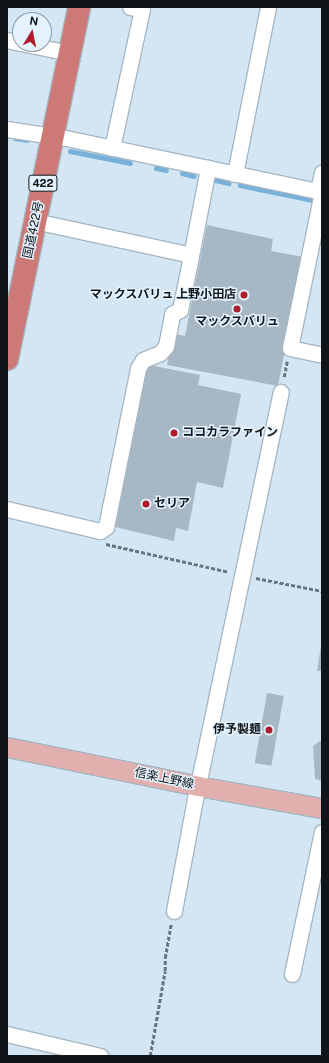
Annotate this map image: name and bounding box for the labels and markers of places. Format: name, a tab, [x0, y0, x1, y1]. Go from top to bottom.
place label: マックスバリュ 上野小田店	[89, 288, 236, 302]
marker: マックスバリュ 上野小田店	[239, 290, 249, 300]
marker: マックスバリュ	[232, 304, 242, 314]
place label: マックスバリュ	[195, 315, 279, 329]
place label: ココカラファイン	[182, 426, 278, 440]
marker: ココカラファイン	[169, 428, 179, 438]
place label: セリア	[154, 497, 190, 511]
marker: セリア	[141, 499, 151, 509]
place label: 伊予製麺	[213, 723, 261, 737]
marker: 伊予製麺	[264, 725, 274, 735]

